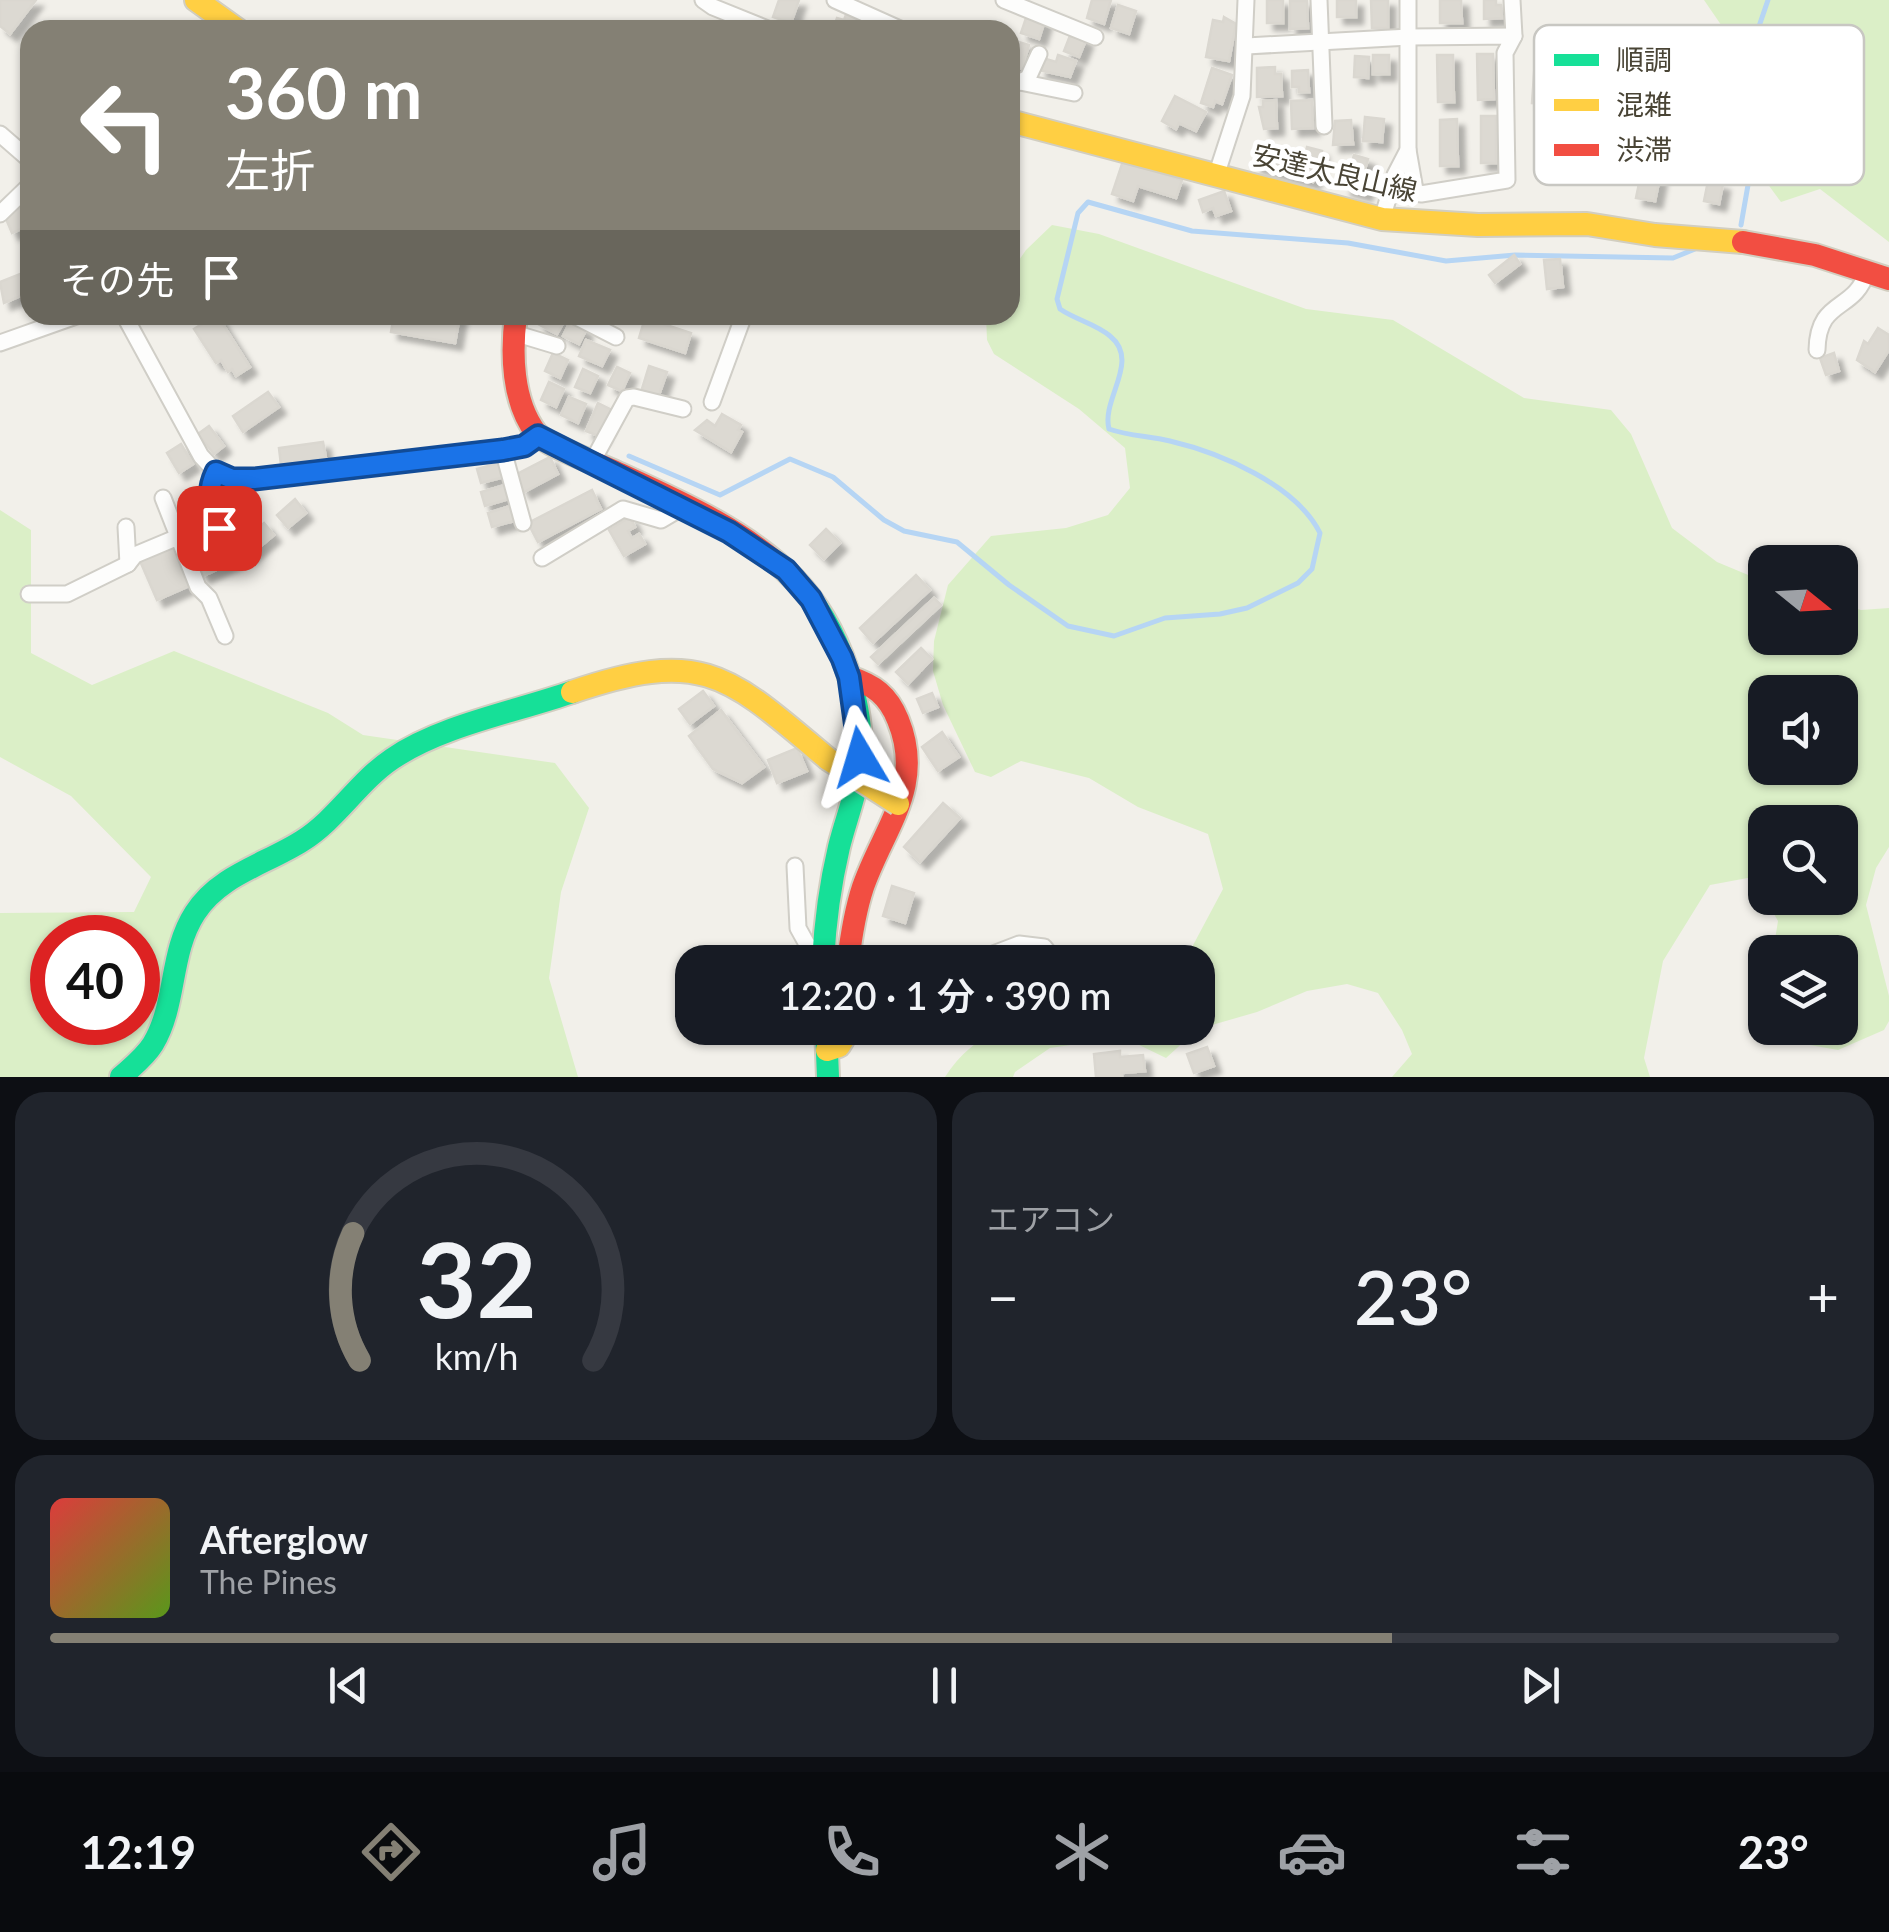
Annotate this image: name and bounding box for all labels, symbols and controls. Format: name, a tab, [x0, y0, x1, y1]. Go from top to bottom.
legend	[1534, 25, 1864, 185]
text: 順調	[1616, 42, 1672, 76]
text: 360 m	[225, 50, 422, 134]
icon: left	[60, 60, 190, 190]
text: 混雑	[1616, 87, 1672, 121]
text: 渋滞	[1616, 132, 1672, 166]
street label: 安達太良山線	[1249, 137, 1421, 207]
text: 左折	[225, 143, 315, 197]
icon: arrive	[194, 250, 249, 305]
text: その先	[60, 256, 174, 302]
pin	[177, 486, 262, 571]
icon: arrive	[192, 501, 247, 556]
north arrow	[1748, 545, 1858, 655]
map controls	[1748, 545, 1858, 1045]
button: sound	[1748, 675, 1858, 785]
position arrow	[808, 705, 912, 809]
button: search	[1748, 805, 1858, 915]
speed limit sign: 40	[30, 915, 160, 1045]
button: layers	[1748, 935, 1858, 1045]
text: 12:20 · 1 分 · 390 m	[779, 972, 1111, 1018]
text: エアコン	[987, 1199, 1115, 1238]
text: 32	[416, 1215, 536, 1340]
text: 23°	[1354, 1251, 1472, 1341]
text: −	[987, 1263, 1019, 1329]
text: +	[1807, 1263, 1839, 1329]
text: km/h	[434, 1335, 518, 1378]
text: Afterglow	[200, 1516, 368, 1562]
text: The Pines	[200, 1562, 337, 1601]
icon: previous	[321, 1658, 376, 1713]
icon: pause	[917, 1658, 972, 1713]
icon: next	[1513, 1658, 1568, 1713]
icon: directions	[356, 1817, 426, 1887]
icon: music	[587, 1817, 657, 1887]
icon: phone	[817, 1817, 887, 1887]
icon: climate	[1047, 1817, 1117, 1887]
icon: car	[1277, 1817, 1347, 1887]
icon: filters	[1508, 1817, 1578, 1887]
text: 12:19	[80, 1825, 196, 1879]
text: 23°	[1738, 1825, 1809, 1879]

